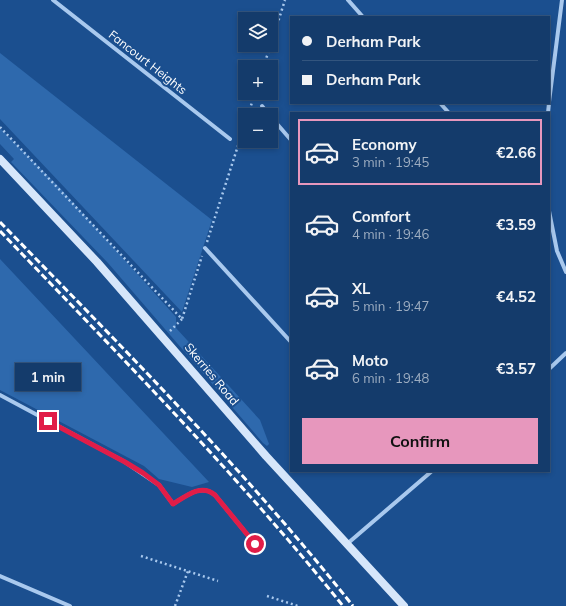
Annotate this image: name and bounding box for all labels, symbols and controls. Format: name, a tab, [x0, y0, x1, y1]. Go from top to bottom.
map controls	[238, 12, 278, 148]
button: layers	[238, 12, 278, 52]
street label: Fancourt Heights	[106, 27, 190, 97]
text: Derham Park	[326, 32, 421, 51]
button: +	[238, 60, 278, 100]
text: Derham Park	[326, 70, 421, 89]
button: −	[238, 108, 278, 148]
icon: car	[304, 134, 340, 170]
text: Economy	[352, 135, 417, 154]
text: €2.66	[496, 143, 536, 162]
text: 3 min · 19:45	[352, 154, 429, 170]
icon: car	[304, 206, 340, 242]
text: Comfort	[352, 207, 410, 226]
text: €3.59	[496, 215, 536, 234]
text: 4 min · 19:46	[352, 226, 429, 242]
icon: car	[304, 278, 340, 314]
text: XL	[352, 279, 370, 298]
text: €4.52	[496, 287, 536, 306]
text: 5 min · 19:47	[352, 298, 429, 314]
street label: Skerries Road	[182, 340, 242, 408]
icon: car	[304, 350, 340, 386]
text: Moto	[352, 351, 388, 370]
text: €3.57	[496, 359, 536, 378]
callout: 1 min	[15, 363, 81, 391]
text: 1 min	[31, 369, 65, 385]
text: 6 min · 19:48	[352, 370, 429, 386]
route end	[39, 412, 57, 430]
button: Confirm	[302, 418, 538, 464]
route start	[246, 535, 264, 553]

